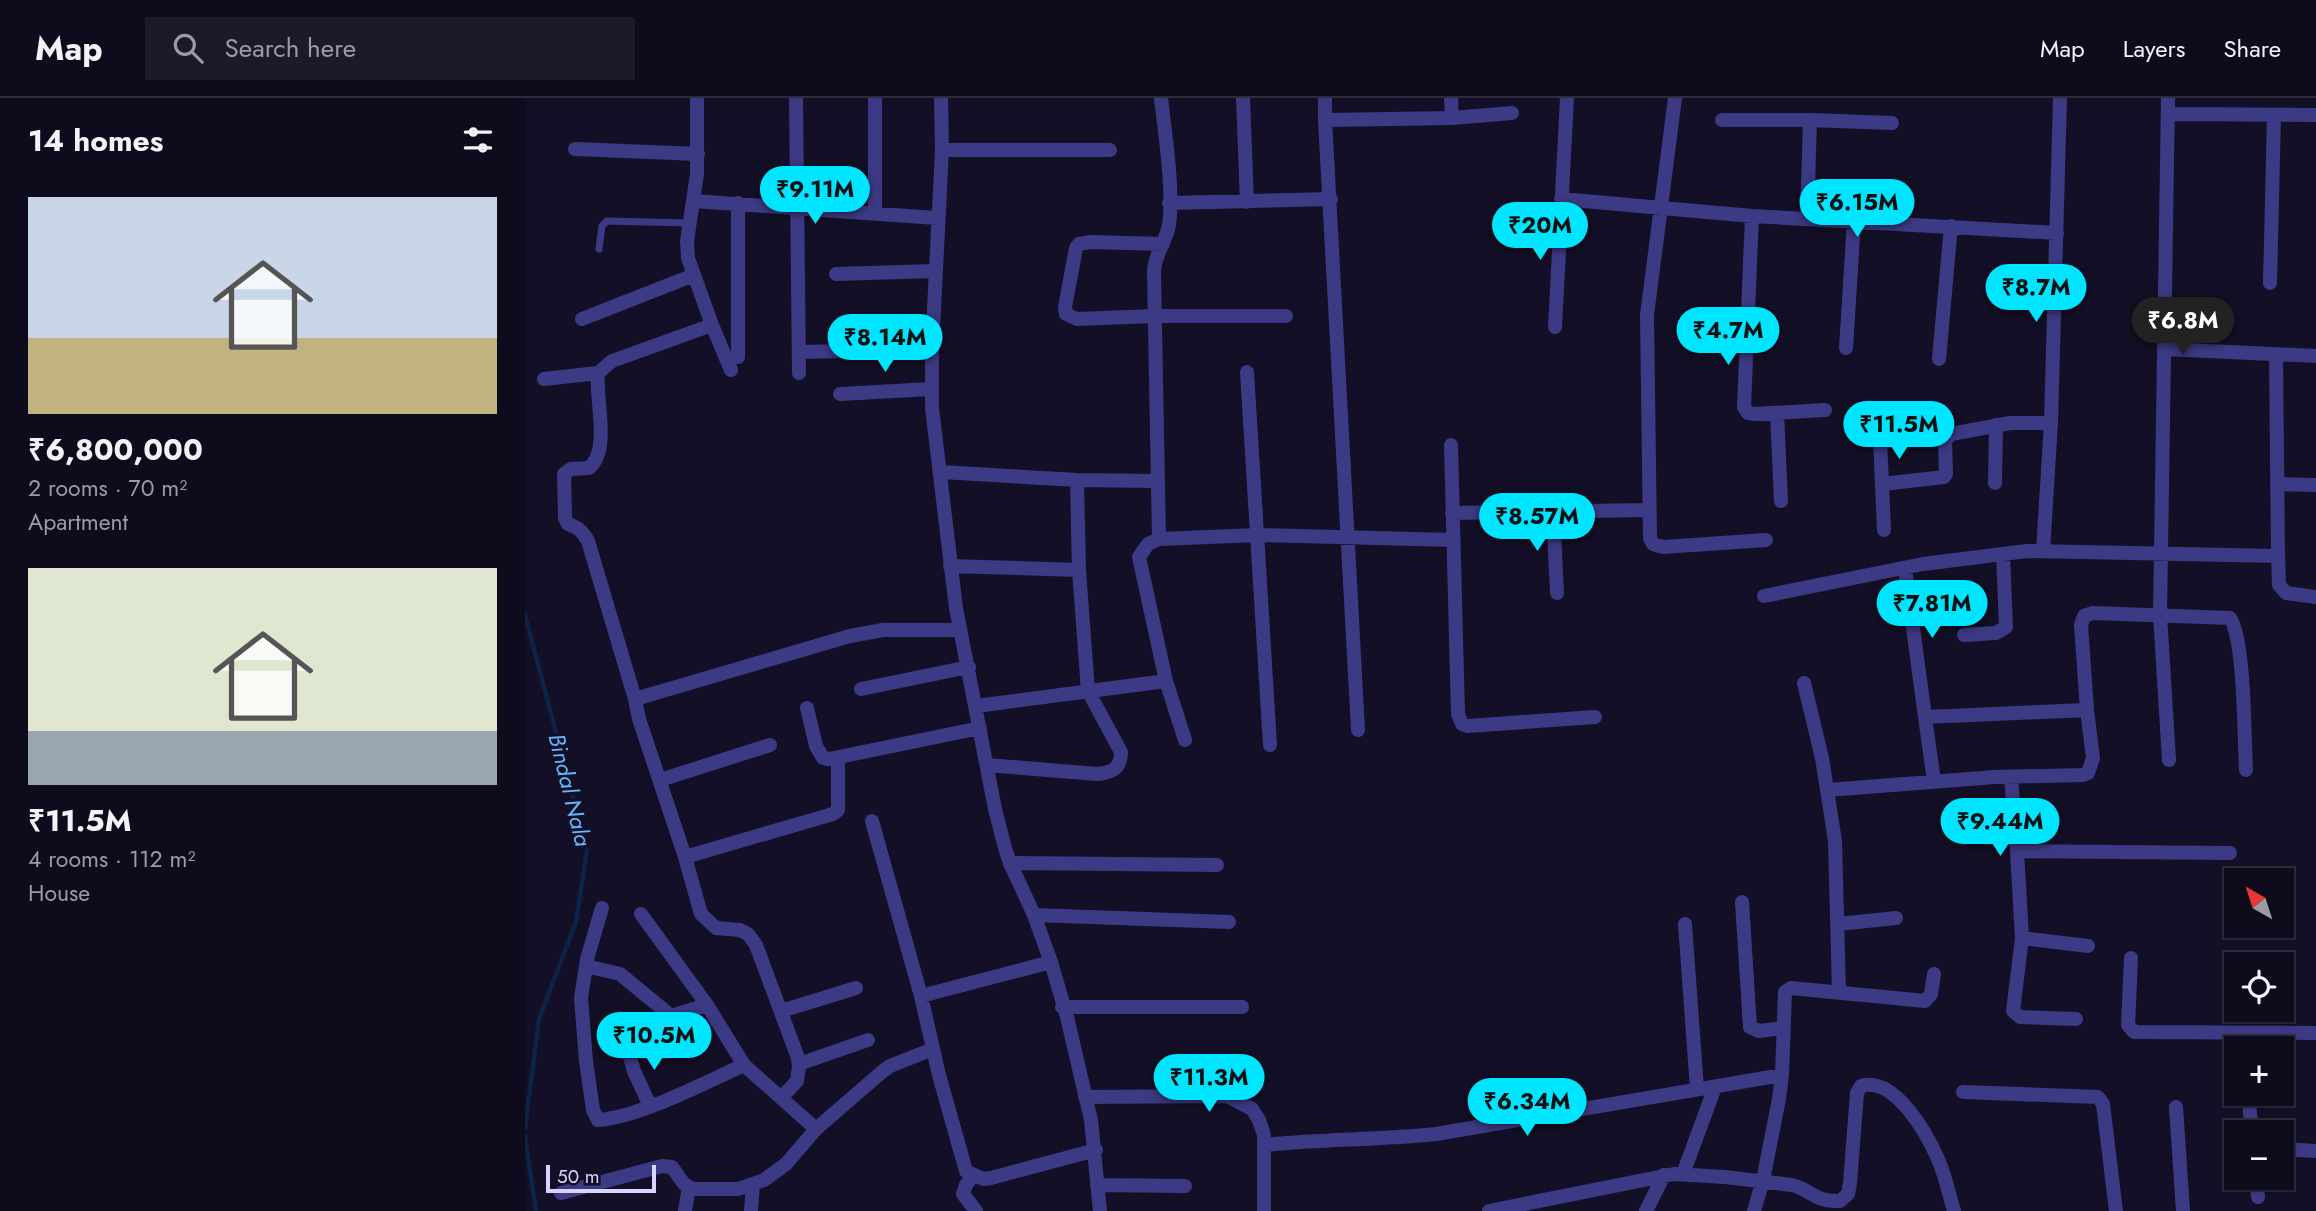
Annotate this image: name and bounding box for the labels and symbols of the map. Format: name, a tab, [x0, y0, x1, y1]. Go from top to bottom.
pin: ₹9.11M	[758, 166, 872, 226]
pin: ₹6.15M	[1800, 180, 1914, 239]
pin: ₹20M	[1499, 202, 1581, 262]
pin: ₹8.7M	[1987, 264, 2085, 324]
pin: ₹6.8M	[2134, 298, 2232, 357]
pin: ₹4.7M	[1679, 308, 1777, 367]
pin: ₹8.14M	[828, 314, 942, 374]
pin: ₹11.5M	[1842, 402, 1956, 461]
pin: ₹8.57M	[1480, 494, 1594, 553]
pin: ₹7.81M	[1875, 580, 1989, 640]
water label: Bindal Nala	[540, 730, 601, 850]
pin: ₹9.44M	[1943, 798, 2057, 858]
north arrow	[2224, 868, 2294, 938]
pin: ₹10.5M	[597, 1012, 711, 1072]
pin: ₹11.3M	[1152, 1054, 1266, 1114]
pin: ₹6.34M	[1470, 1079, 1584, 1138]
scale bar	[546, 1162, 656, 1194]

